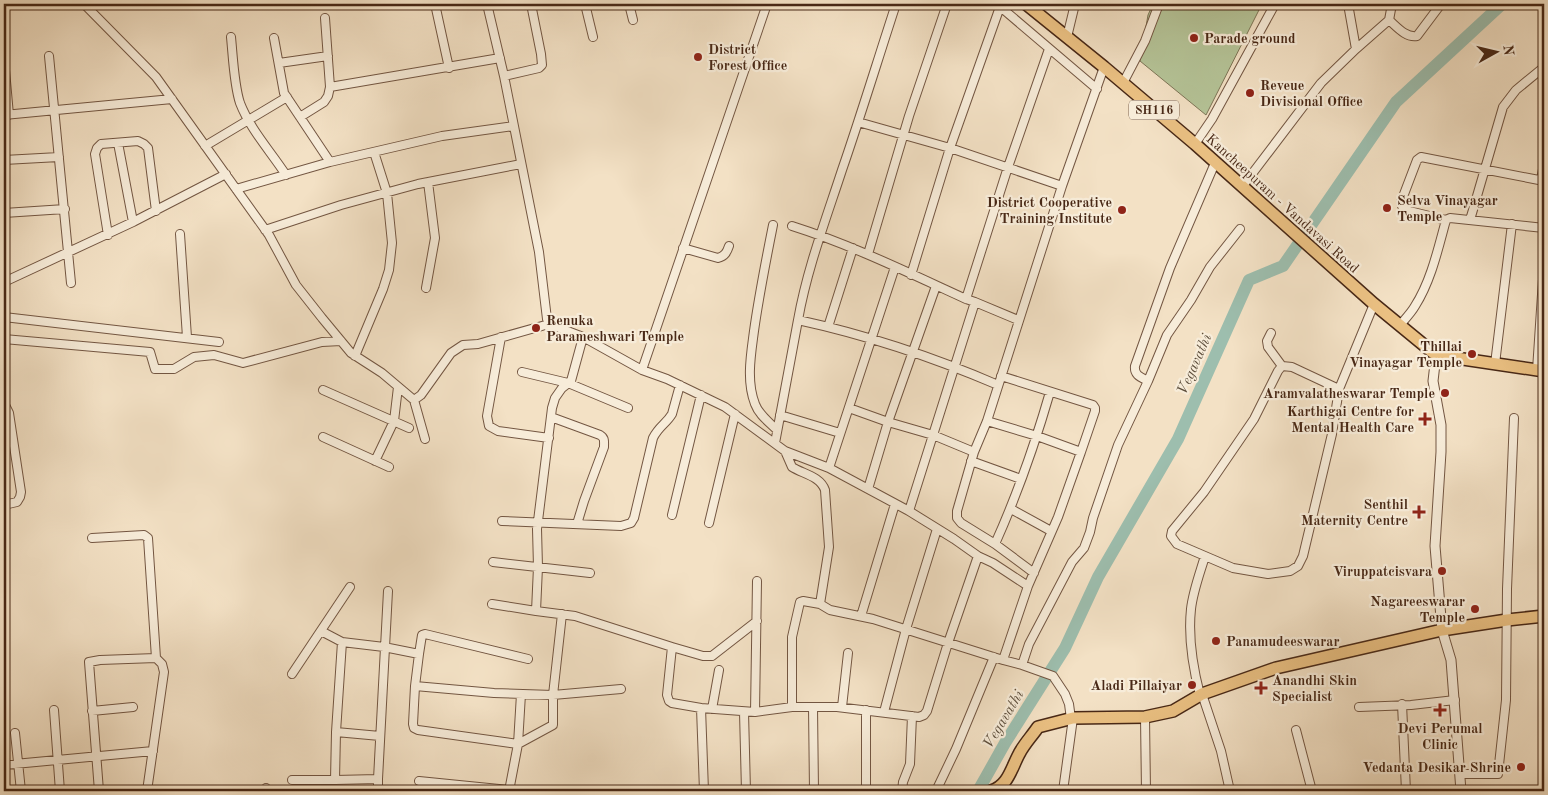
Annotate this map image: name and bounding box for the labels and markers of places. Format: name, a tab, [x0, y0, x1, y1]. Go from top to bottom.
marker: Parade ground	[1188, 32, 1200, 44]
place label: Parade ground	[1204, 32, 1296, 46]
place label: District Forest Office	[708, 43, 787, 73]
marker: District Forest Office	[692, 51, 704, 63]
place label: Reveue Divisional Office	[1260, 79, 1363, 109]
marker: Reveue Divisional Office	[1244, 87, 1256, 99]
place label: Selva Vinayagar Temple	[1397, 194, 1498, 224]
place label: District Cooperative Training Institute	[987, 196, 1112, 226]
marker: Selva Vinayagar Temple	[1381, 202, 1393, 214]
marker: District Cooperative Training Institute	[1116, 204, 1128, 216]
place label: Renuka Parameshwari Temple	[546, 314, 684, 344]
marker: Renuka Parameshwari Temple	[530, 322, 542, 334]
place label: Thillai Vinayagar Temple	[1349, 340, 1462, 370]
marker: Thillai Vinayagar Temple	[1466, 348, 1478, 360]
place label: Aramvalatheswarar Temple	[1263, 387, 1435, 401]
marker: Aramvalatheswarar Temple	[1439, 387, 1451, 399]
place label: Karthigai Centre for Mental Health Care	[1287, 405, 1414, 435]
marker: Karthigai Centre for Mental Health Care	[1418, 412, 1432, 426]
place label: Senthil Maternity Centre	[1301, 498, 1408, 528]
marker: Senthil Maternity Centre	[1412, 505, 1426, 519]
place label: Viruppatcisvara	[1333, 565, 1432, 579]
marker: Viruppatcisvara	[1436, 565, 1448, 577]
place label: Nagareeswarar Temple	[1370, 595, 1465, 625]
marker: Nagareeswarar Temple	[1469, 603, 1481, 615]
marker: Panamudeeswarar	[1210, 635, 1222, 647]
place label: Panamudeeswarar	[1226, 635, 1340, 649]
place label: Anandhi Skin Specialist	[1272, 674, 1357, 704]
place label: Aladi Pillaiyar	[1091, 679, 1182, 693]
marker: Aladi Pillaiyar	[1186, 679, 1198, 691]
marker: Anandhi Skin Specialist	[1254, 681, 1268, 695]
marker: Devi Perumal Clinic	[1433, 703, 1447, 717]
place label: Devi Perumal Clinic	[1397, 722, 1483, 752]
place label: Vedanta Desikar Shrine	[1363, 761, 1511, 775]
marker: Vedanta Desikar Shrine	[1515, 761, 1527, 773]

